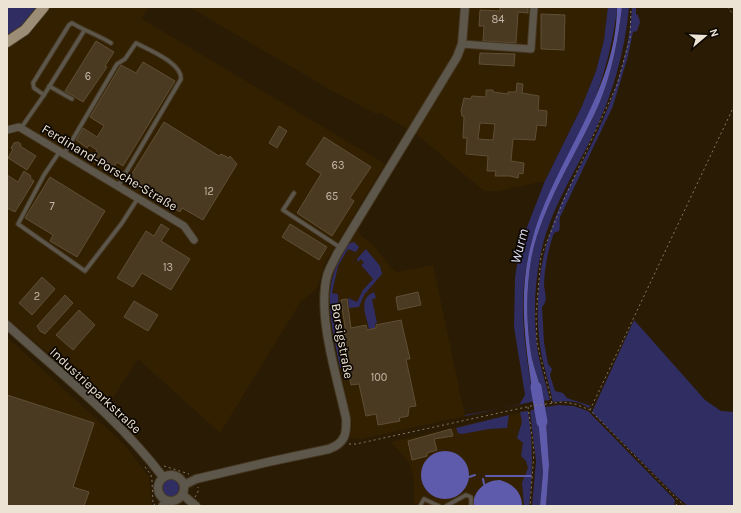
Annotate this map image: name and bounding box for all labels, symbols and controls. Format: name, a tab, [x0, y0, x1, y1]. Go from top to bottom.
house number: 84	[492, 13, 504, 26]
north arrow	[685, 16, 725, 56]
text: N	[707, 27, 721, 39]
house number: 6	[85, 70, 91, 83]
street label: Ferdinand-Porsche-Straße	[39, 121, 180, 214]
house number: 63	[332, 159, 344, 172]
house number: 12	[204, 185, 214, 198]
house number: 65	[326, 190, 338, 203]
house number: 7	[49, 200, 55, 213]
water label: Wurm	[507, 227, 532, 265]
house number: 13	[163, 261, 173, 274]
house number: 2	[34, 290, 40, 303]
street label: Borsigstraße	[329, 302, 357, 380]
street label: Industrieparkstraße	[47, 344, 145, 437]
house number: 100	[371, 371, 387, 384]

